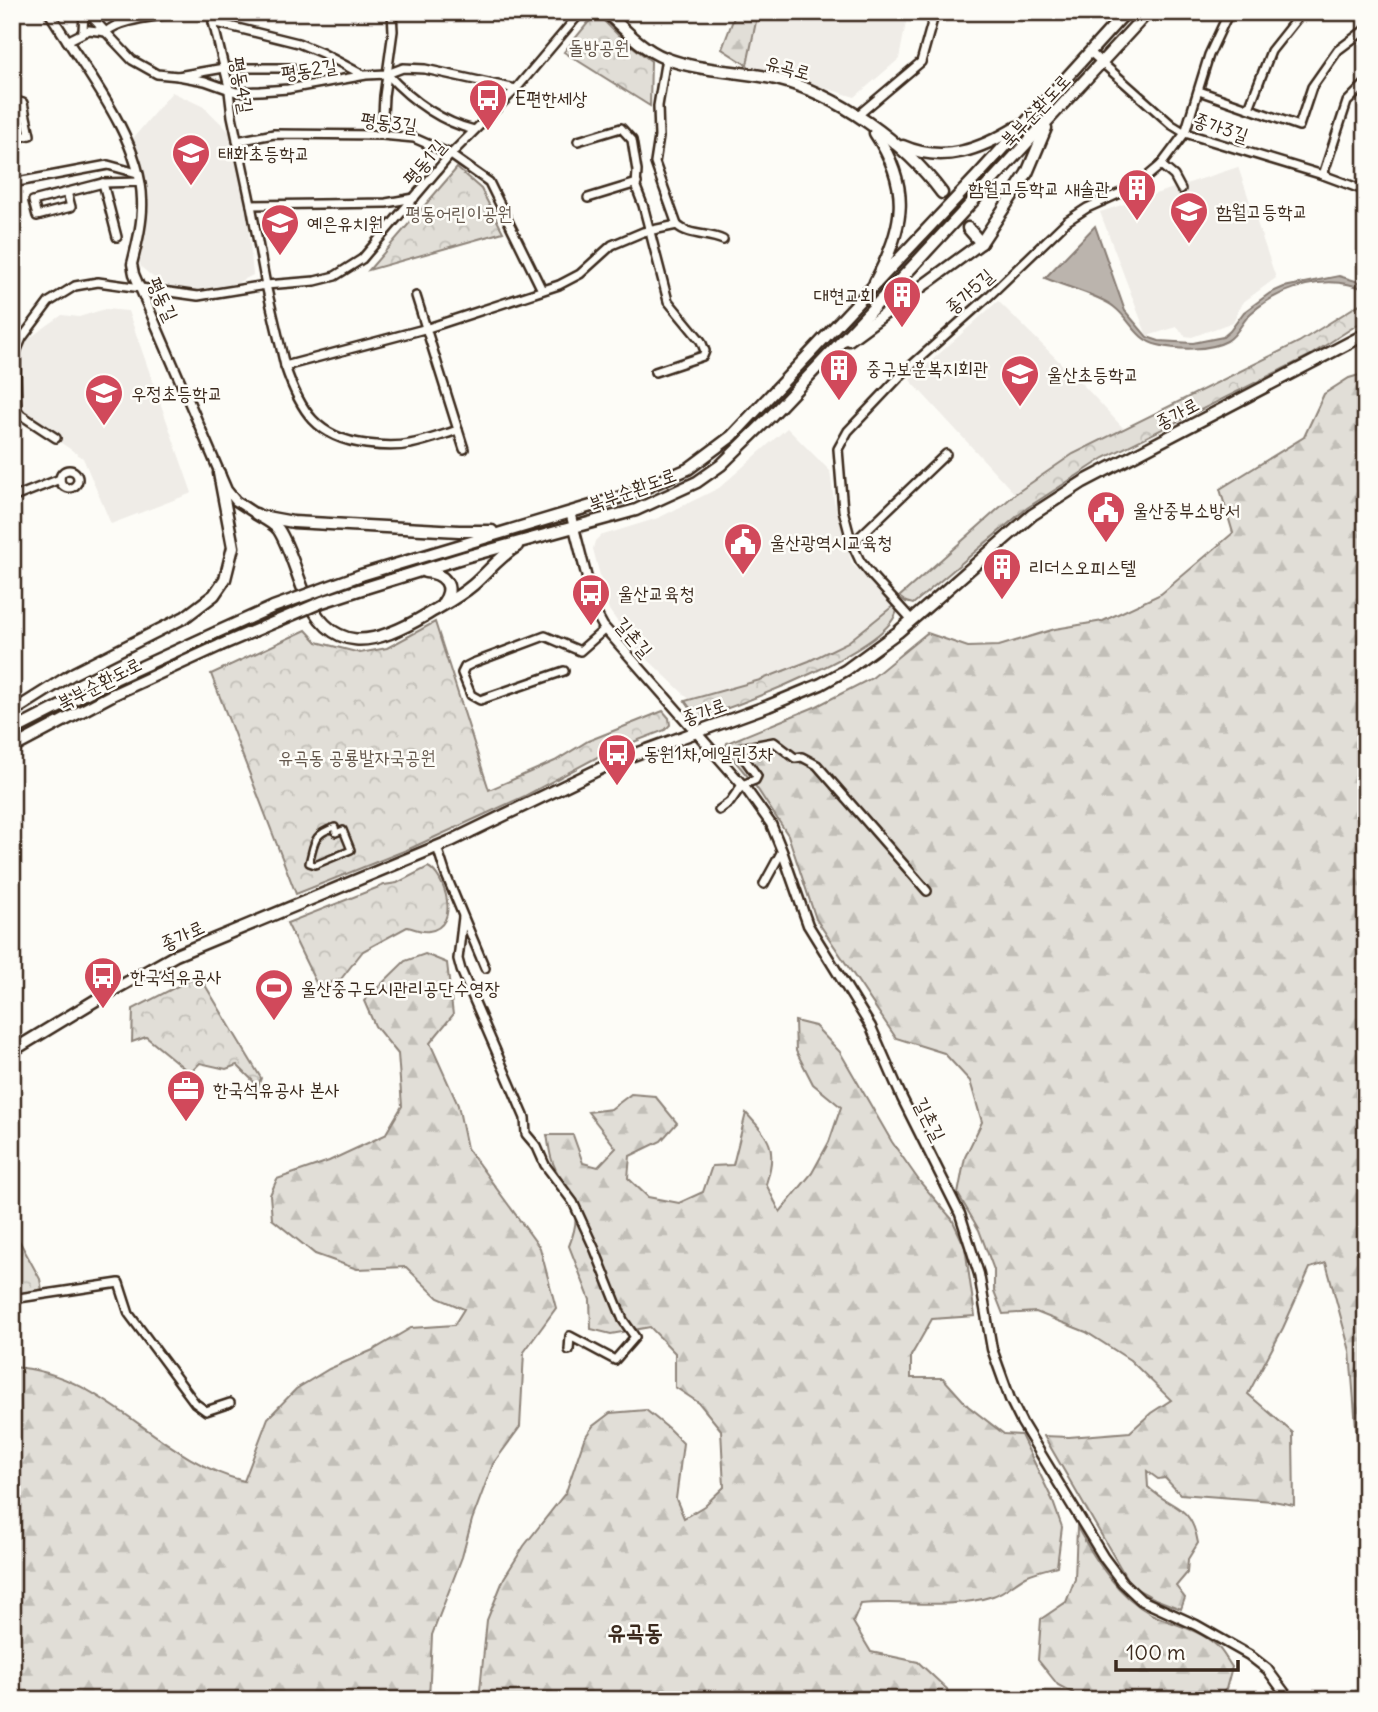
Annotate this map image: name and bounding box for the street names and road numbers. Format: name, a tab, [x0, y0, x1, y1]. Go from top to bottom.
street label: 유곡로	[763, 49, 813, 85]
street label: 평동2길	[279, 53, 339, 85]
street label: 평동4길	[225, 55, 259, 115]
street label: 북부순환도로	[995, 68, 1075, 152]
street label: 평동3길	[359, 107, 419, 137]
street label: 종가3길	[1190, 107, 1252, 147]
street label: 평동1길	[397, 134, 451, 190]
street label: 종가5길	[940, 263, 998, 319]
street label: 평동길	[142, 273, 184, 325]
street label: 종가로	[1151, 392, 1203, 434]
street label: 북부순환도로	[585, 462, 679, 516]
street label: 길촌길	[610, 612, 658, 662]
street label: 북부순환도로	[53, 651, 145, 715]
street label: 종가로	[678, 692, 730, 730]
street label: 종가로	[156, 914, 208, 956]
street label: 길촌길	[909, 1093, 951, 1145]

